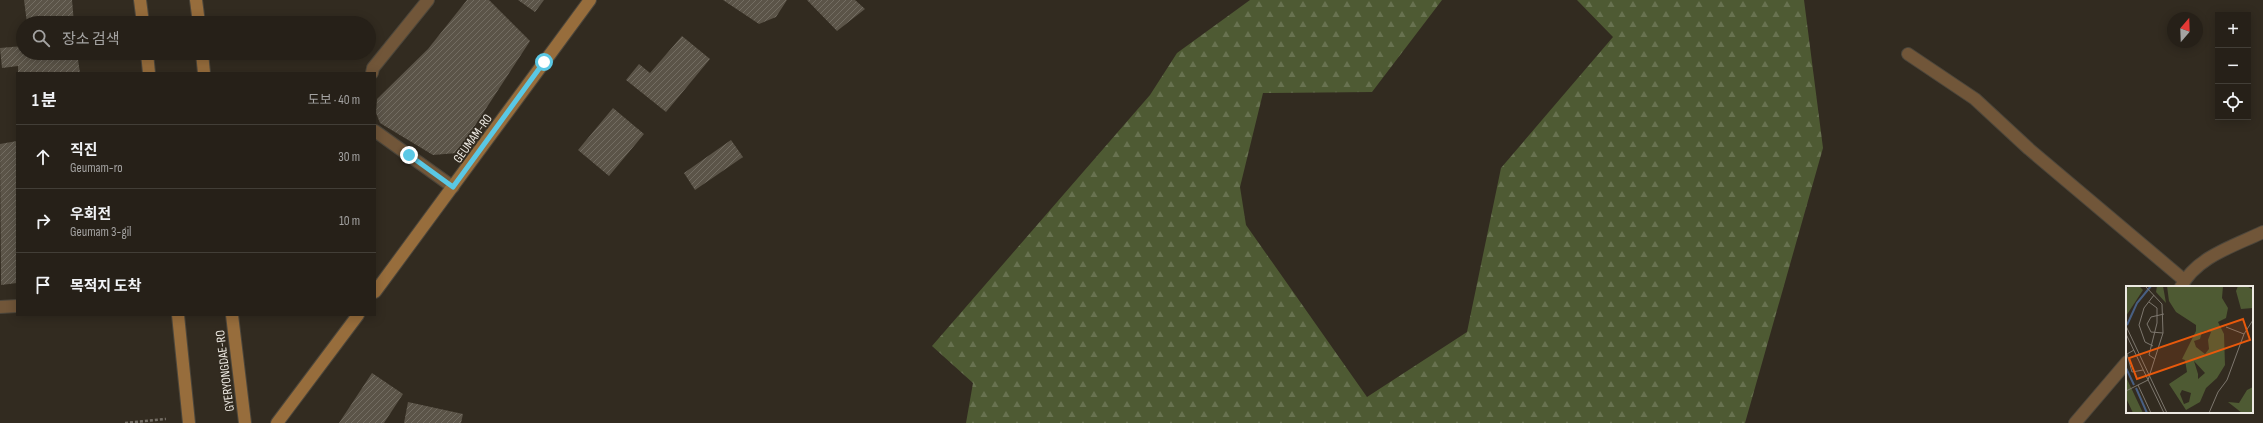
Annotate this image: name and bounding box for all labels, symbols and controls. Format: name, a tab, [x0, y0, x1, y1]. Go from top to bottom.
north arrow	[2167, 12, 2203, 48]
map controls	[2215, 12, 2251, 120]
button: +	[2215, 12, 2251, 48]
search box	[16, 16, 376, 60]
icon: search	[30, 27, 52, 49]
text: 장소 검색	[62, 30, 120, 49]
button: −	[2215, 48, 2251, 84]
route start	[535, 53, 553, 71]
button: locate	[2215, 84, 2251, 120]
text: 1 분	[32, 91, 57, 111]
text: 도보 · 40 m	[308, 92, 360, 108]
street label: GEUMAM-RO	[450, 111, 496, 166]
text: 직진	[70, 141, 98, 160]
icon: ahead	[32, 146, 54, 168]
route end	[400, 146, 418, 164]
text: 30 m	[338, 149, 360, 165]
text: Geumam-ro	[70, 160, 123, 176]
text: 우회전	[70, 205, 111, 224]
icon: right	[32, 210, 54, 232]
text: 10 m	[339, 213, 360, 229]
text: Geumam 3-gil	[70, 224, 131, 240]
icon: arrive	[32, 274, 54, 296]
text: 목적지 도착	[70, 277, 141, 296]
inset map	[2126, 286, 2253, 413]
street label: GYERYONGDAE-RO	[212, 329, 238, 413]

